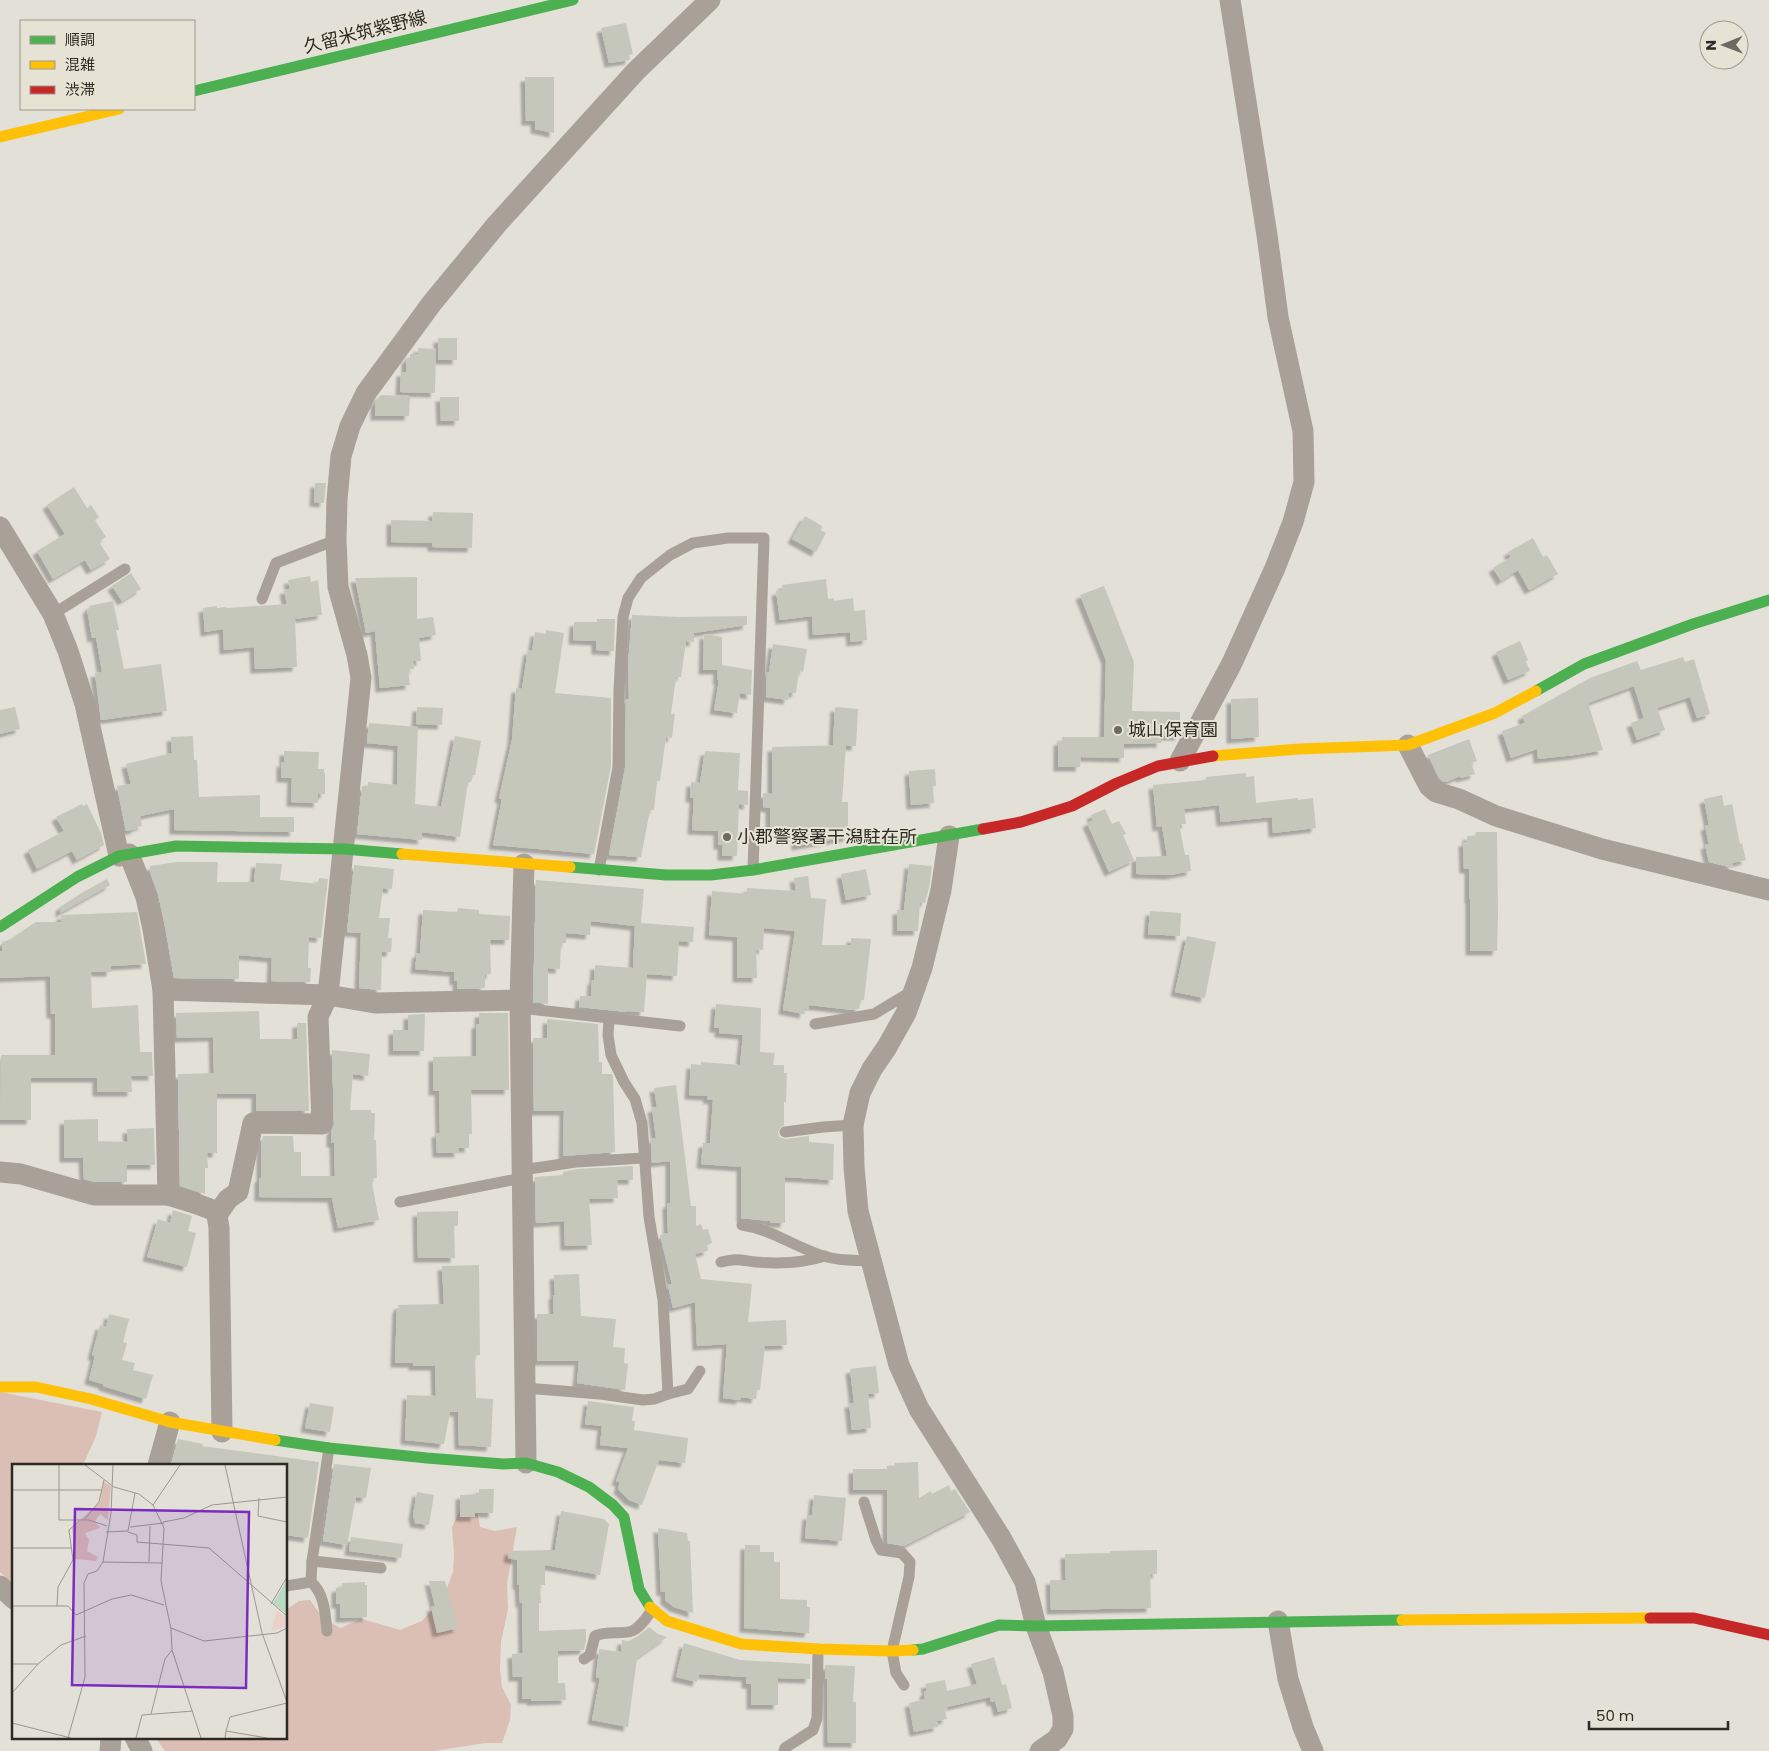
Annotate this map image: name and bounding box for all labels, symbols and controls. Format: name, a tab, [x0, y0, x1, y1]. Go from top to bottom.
street label: 久留米筑紫野線	[301, 4, 429, 59]
legend	[20, 20, 195, 110]
north arrow	[1699, 20, 1749, 70]
text: 順調	[65, 29, 95, 50]
text: N	[1701, 40, 1721, 51]
text: 混雑	[65, 54, 95, 75]
text: 渋滞	[65, 79, 95, 100]
place label: 城山保育園	[1128, 717, 1218, 742]
marker: 城山保育園	[1112, 724, 1124, 736]
place label: 小郡警察署干潟駐在所	[737, 824, 917, 849]
marker: 小郡警察署干潟駐在所	[721, 831, 733, 843]
inset map	[12, 1464, 288, 1738]
scale bar	[1589, 1698, 1728, 1730]
text: 50 m	[1596, 1705, 1634, 1726]

